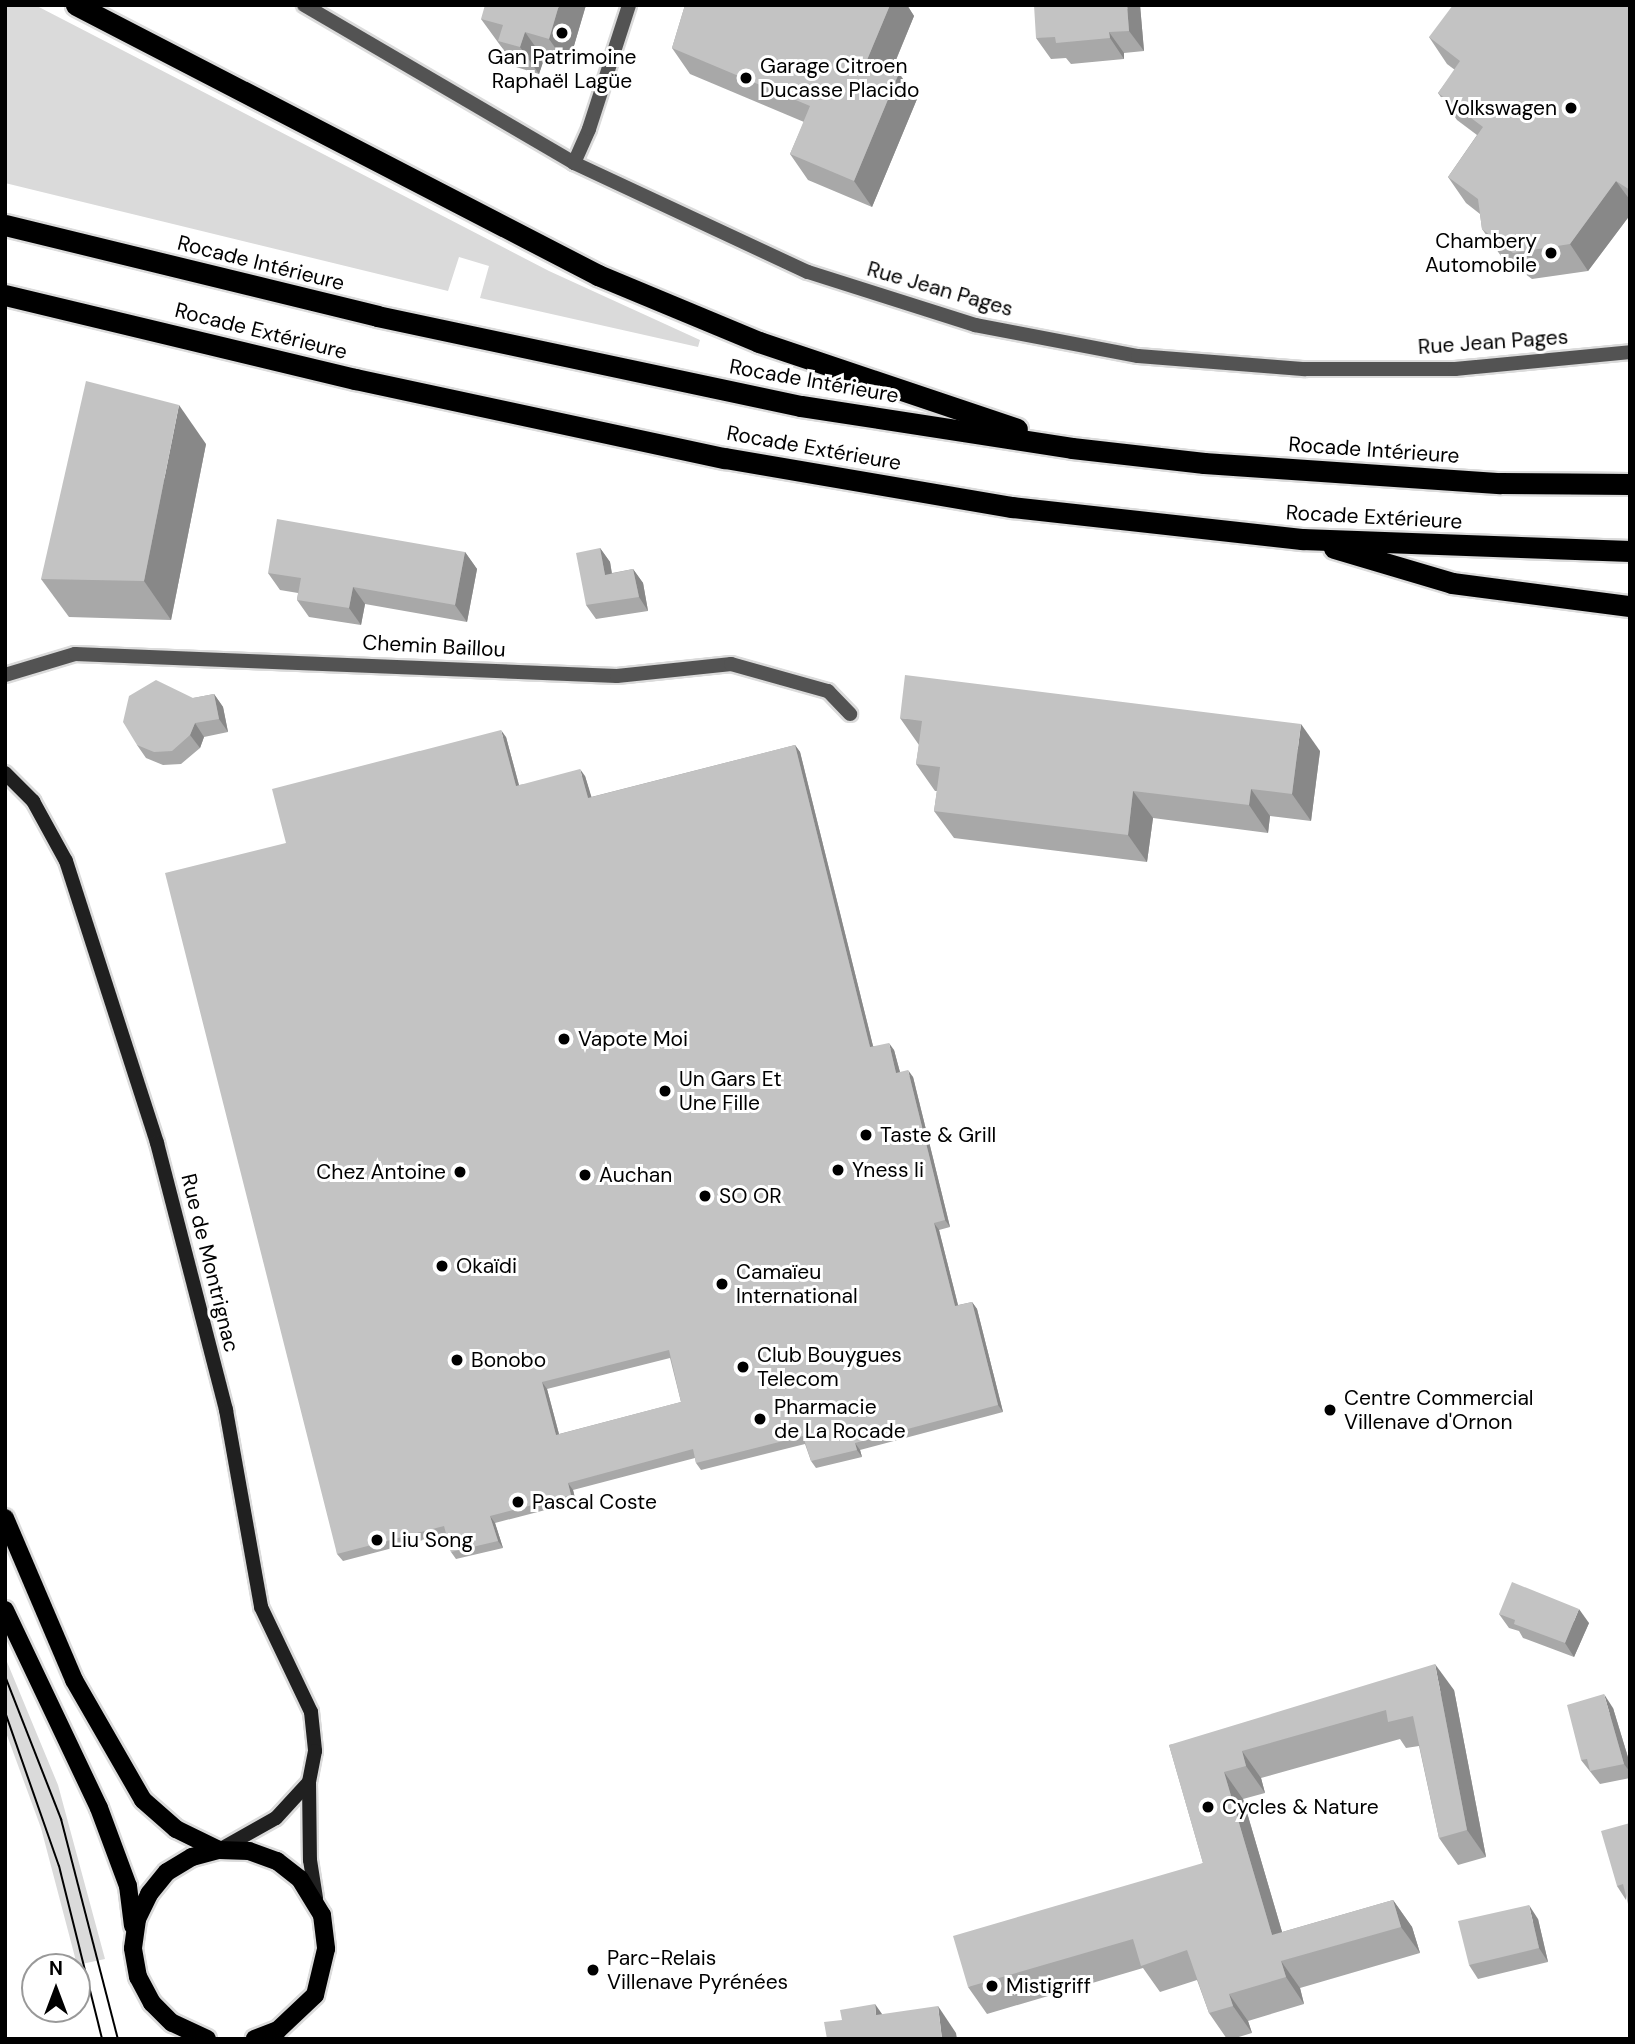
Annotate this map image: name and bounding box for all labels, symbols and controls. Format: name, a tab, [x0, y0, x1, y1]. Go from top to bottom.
marker: Gan Patrimoine Raphaël Lagüe	[554, 25, 570, 41]
place label: Gan Patrimoine Raphaël Lagüe	[487, 44, 637, 94]
place label: Garage Citroen Ducasse Placido	[760, 53, 919, 103]
marker: Garage Citroen Ducasse Placido	[738, 70, 754, 86]
place label: Volkswagen	[1445, 95, 1557, 121]
marker: Volkswagen	[1563, 100, 1579, 116]
place label: Chambery Automobile	[1425, 228, 1537, 278]
street label: Rocade Intérieure	[175, 230, 347, 296]
marker: Chambery Automobile	[1543, 245, 1559, 261]
street label: Rue Jean Pages	[864, 256, 1016, 322]
street label: Rocade Extérieure	[172, 297, 350, 365]
street label: Rue Jean Pages	[1417, 324, 1569, 360]
street label: Rocade Intérieure	[727, 354, 901, 408]
street label: Rocade Extérieure	[725, 420, 903, 476]
street label: Rocade Intérieure	[1288, 431, 1460, 469]
street label: Rocade Extérieure	[1285, 500, 1463, 534]
street label: Chemin Baillou	[362, 630, 506, 662]
place label: Vapote Moi	[578, 1026, 688, 1052]
marker: Vapote Moi	[556, 1031, 572, 1047]
place label: Un Gars Et Une Fille	[679, 1066, 782, 1116]
marker: Un Gars Et Une Fille	[657, 1083, 673, 1099]
place label: Taste & Grill	[880, 1122, 996, 1148]
marker: Taste & Grill	[858, 1127, 874, 1143]
place label: Yness Ii	[852, 1157, 924, 1183]
place label: Chez Antoine	[316, 1159, 446, 1185]
place label: Auchan	[599, 1162, 672, 1188]
marker: Yness Ii	[830, 1162, 846, 1178]
marker: Chez Antoine	[452, 1164, 468, 1180]
marker: Auchan	[577, 1167, 593, 1183]
street label: Rue de Montrignac	[176, 1171, 244, 1355]
place label: SO OR	[719, 1183, 782, 1209]
marker: SO OR	[697, 1188, 713, 1204]
place label: Okaïdi	[456, 1253, 517, 1279]
marker: Okaïdi	[434, 1258, 450, 1274]
place label: Camaïeu International	[736, 1259, 858, 1309]
marker: Camaïeu International	[714, 1276, 730, 1292]
place label: Club Bouygues Telecom	[757, 1342, 902, 1392]
place label: Bonobo	[471, 1347, 546, 1373]
marker: Bonobo	[449, 1352, 465, 1368]
marker: Club Bouygues Telecom	[735, 1359, 751, 1375]
place label: Centre Commercial Villenave d'Ornon	[1344, 1385, 1534, 1435]
place label: Pharmacie de La Rocade	[774, 1394, 906, 1444]
marker: Centre Commercial Villenave d'Ornon	[1322, 1402, 1338, 1418]
marker: Pharmacie de La Rocade	[752, 1411, 768, 1427]
place label: Pascal Coste	[532, 1489, 657, 1515]
marker: Pascal Coste	[510, 1494, 526, 1510]
place label: Liu Song	[391, 1527, 473, 1553]
marker: Liu Song	[369, 1532, 385, 1548]
place label: Cycles & Nature	[1222, 1794, 1379, 1820]
marker: Cycles & Nature	[1200, 1799, 1216, 1815]
place label: Parc-Relais Villenave Pyrénées	[607, 1945, 788, 1995]
north arrow	[21, 1953, 91, 2023]
text: N	[49, 1956, 63, 1981]
marker: Parc-Relais Villenave Pyrénées	[585, 1962, 601, 1978]
place label: Mistigriff	[1006, 1973, 1091, 1999]
marker: Mistigriff	[984, 1978, 1000, 1994]

